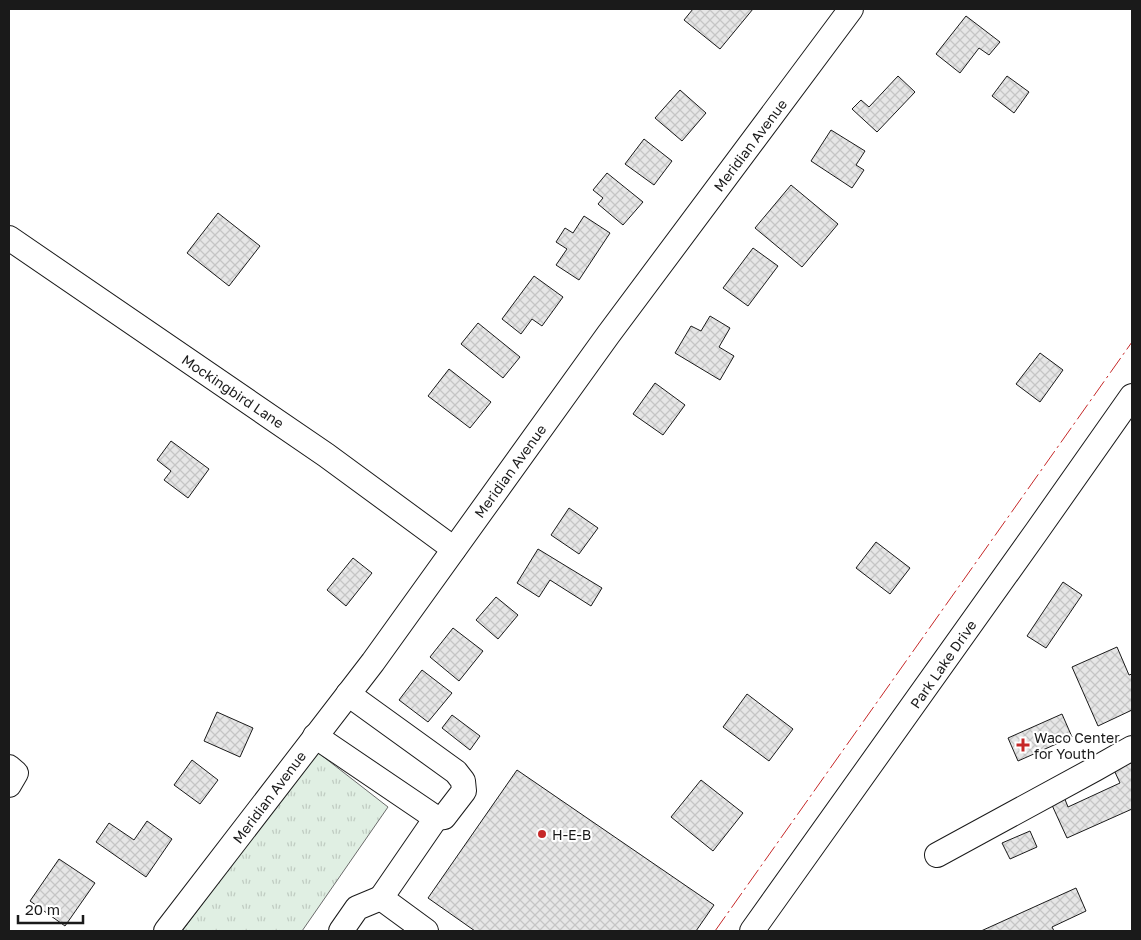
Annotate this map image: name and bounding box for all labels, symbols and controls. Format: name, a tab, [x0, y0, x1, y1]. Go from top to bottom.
street label: Meridian Avenue	[710, 95, 790, 195]
street label: Mockingbird Lane	[179, 351, 287, 431]
street label: Meridian Avenue	[470, 421, 550, 521]
street label: Park Lake Drive	[906, 617, 980, 711]
place label: Waco Center for Youth	[1034, 729, 1120, 762]
marker: Waco Center for Youth	[1016, 738, 1030, 752]
street label: Meridian Avenue	[229, 747, 309, 847]
place label: H-E-B	[552, 826, 591, 843]
marker: H-E-B	[536, 828, 548, 840]
scale bar	[18, 892, 82, 924]
text: 20 m	[25, 900, 60, 918]

